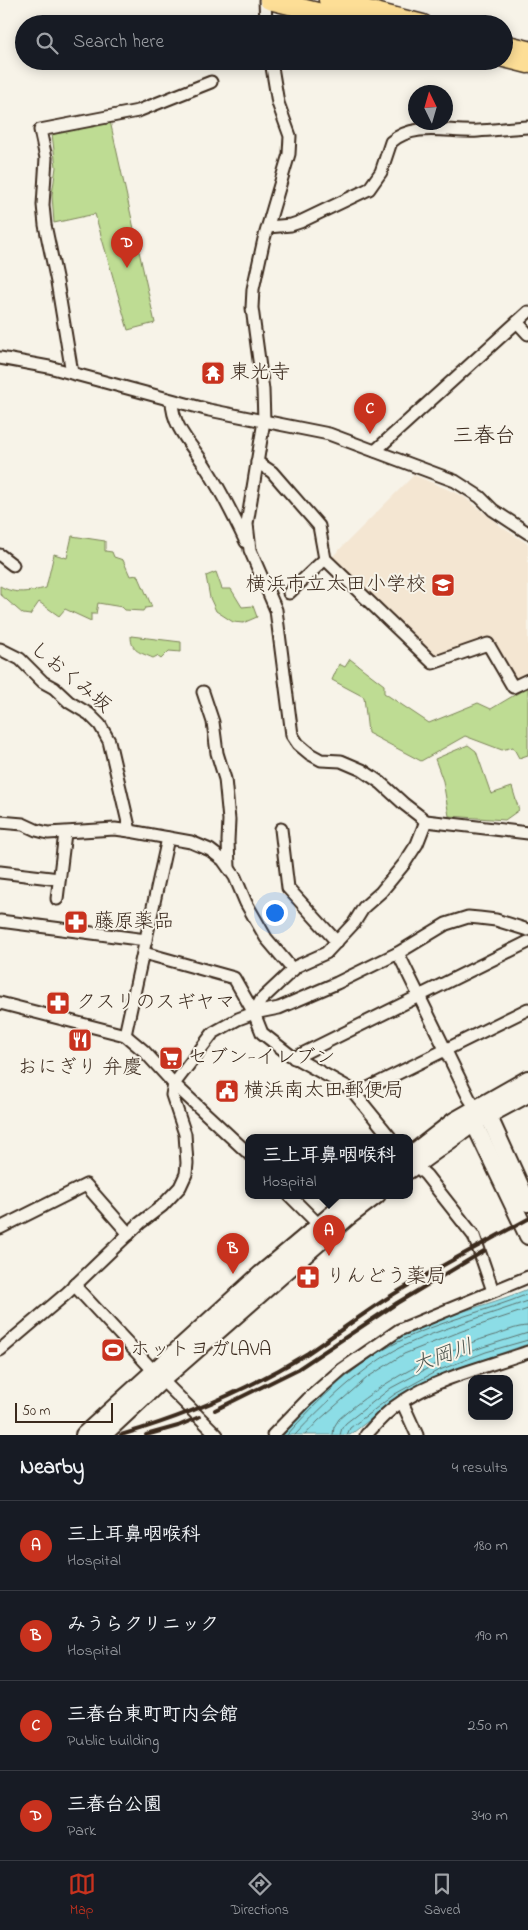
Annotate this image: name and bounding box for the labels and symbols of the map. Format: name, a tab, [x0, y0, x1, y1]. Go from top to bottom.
north arrow	[408, 85, 453, 130]
pin: D	[111, 227, 143, 268]
place label: 東光寺	[230, 359, 290, 388]
temple icon: 東光寺	[200, 360, 226, 386]
pin: C	[354, 393, 386, 434]
district label: 三春台	[453, 422, 516, 452]
place label: 横浜市立太田小学校	[246, 571, 426, 600]
school or university icon: 横浜市立太田小学校	[430, 572, 456, 598]
street label: しおくみ坂	[23, 635, 117, 721]
your location	[262, 900, 288, 926]
place label: 藤原薬品	[94, 908, 174, 937]
pharmacy icon: 藤原薬品	[63, 909, 89, 935]
place label: クスリのスギヤマ	[76, 989, 235, 1018]
pharmacy icon: クスリのスギヤマ	[45, 990, 71, 1016]
restaurant icon: おにぎり 弁慶	[67, 1027, 93, 1053]
place label: セブン-イレブン	[188, 1044, 336, 1073]
supermarket icon: セブン-イレブン	[158, 1045, 184, 1071]
place label: おにぎり 弁慶	[18, 1054, 143, 1083]
place label: 横浜南太田郵便局	[244, 1077, 404, 1106]
public building icon: 横浜南太田郵便局	[214, 1078, 240, 1104]
pin: A	[313, 1215, 345, 1256]
pin: B	[217, 1233, 249, 1274]
place label: りんどう薬局	[326, 1263, 446, 1292]
pharmacy icon: りんどう薬局	[295, 1264, 321, 1290]
water label: 大岡川	[408, 1333, 478, 1381]
place label: ホットヨガLAVA	[130, 1336, 271, 1365]
sports icon: ホットヨガLAVA	[100, 1337, 126, 1363]
scale bar	[15, 1400, 112, 1423]

